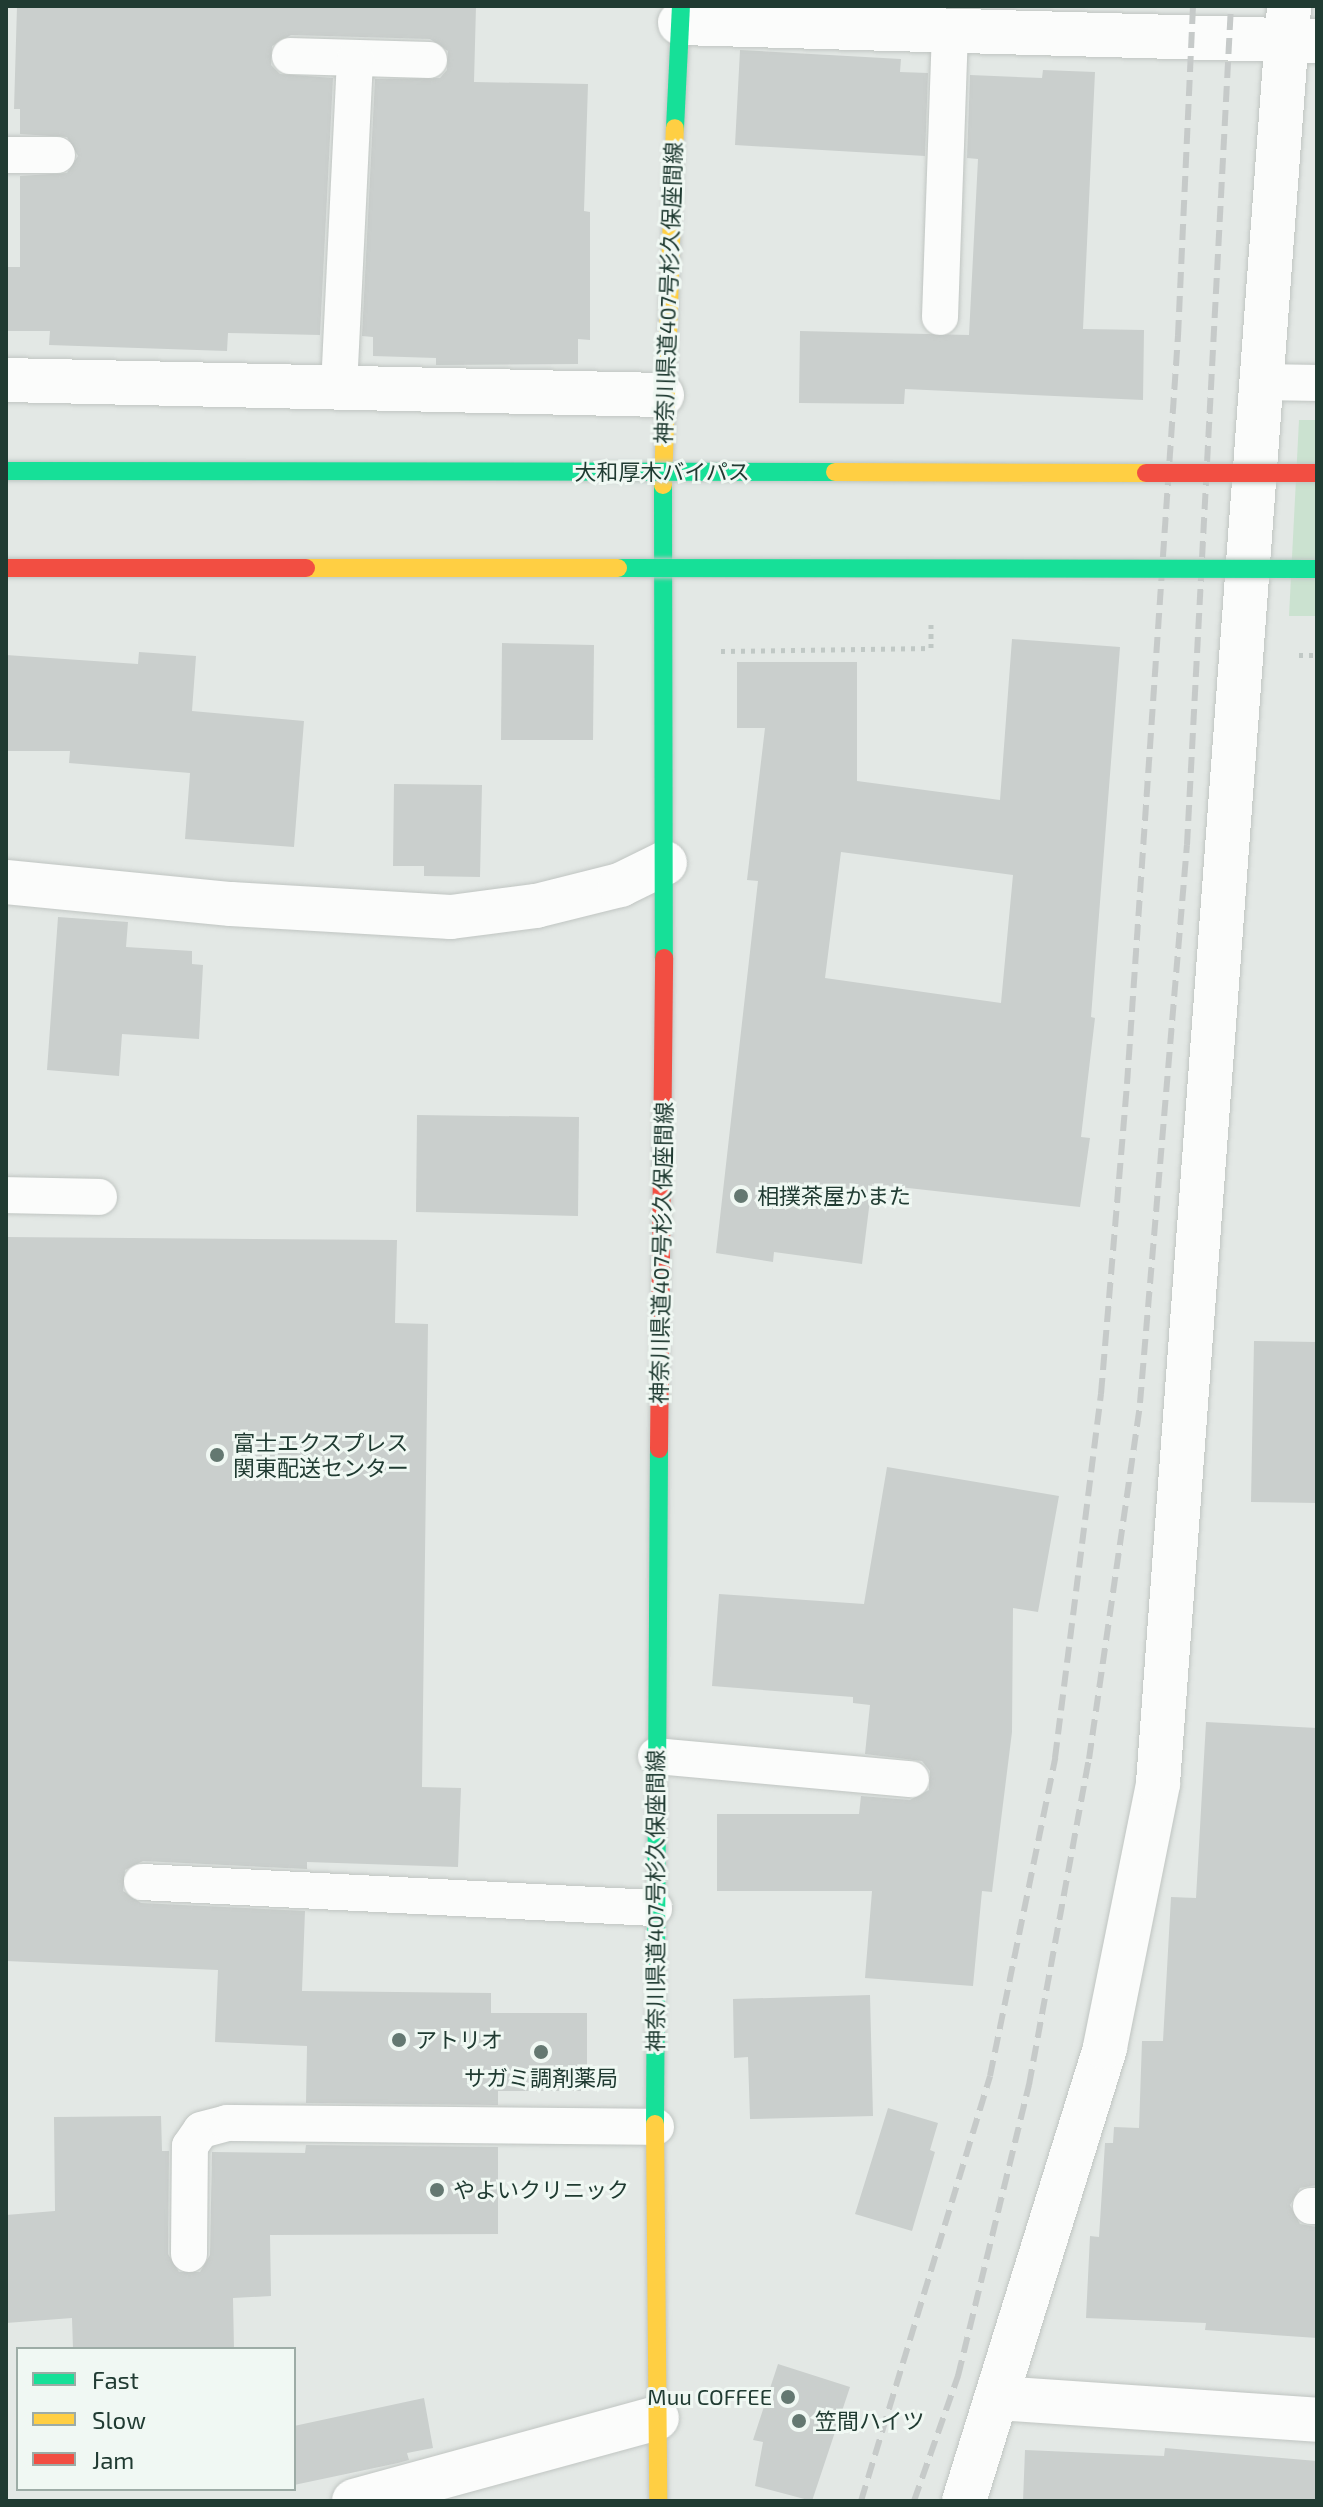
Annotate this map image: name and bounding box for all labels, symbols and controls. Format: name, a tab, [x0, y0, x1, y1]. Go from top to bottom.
street label: 神奈川県道407号杉久保座間線	[650, 142, 686, 444]
street label: 大和厚木バイパス	[574, 459, 750, 485]
street label: 神奈川県道407号杉久保座間線	[645, 1102, 677, 1404]
place label: 相撲茶屋かまた	[757, 1183, 911, 1209]
marker: 相撲茶屋かまた	[732, 1187, 750, 1205]
place label: 富士エクスプレス 関東配送センター	[233, 1429, 409, 1480]
marker: 富士エクスプレス 関東配送センター	[208, 1446, 226, 1464]
street label: 神奈川県道407号杉久保座間線	[642, 1750, 668, 2052]
place label: アトリオ	[415, 2027, 503, 2053]
marker: アトリオ	[390, 2031, 408, 2049]
marker: サガミ調剤薬局	[532, 2043, 550, 2061]
place label: サガミ調剤薬局	[464, 2065, 618, 2091]
place label: やよいクリニック	[453, 2177, 629, 2203]
marker: やよいクリニック	[428, 2181, 446, 2199]
legend	[16, 2347, 296, 2491]
text: Fast	[92, 2365, 139, 2394]
place label: Muu COFFEE	[647, 2384, 772, 2410]
marker: Muu COFFEE	[779, 2388, 797, 2406]
text: Slow	[92, 2405, 146, 2434]
place label: 笠間ハイツ	[815, 2408, 925, 2434]
marker: 笠間ハイツ	[790, 2412, 808, 2430]
text: Jam	[92, 2445, 134, 2474]

